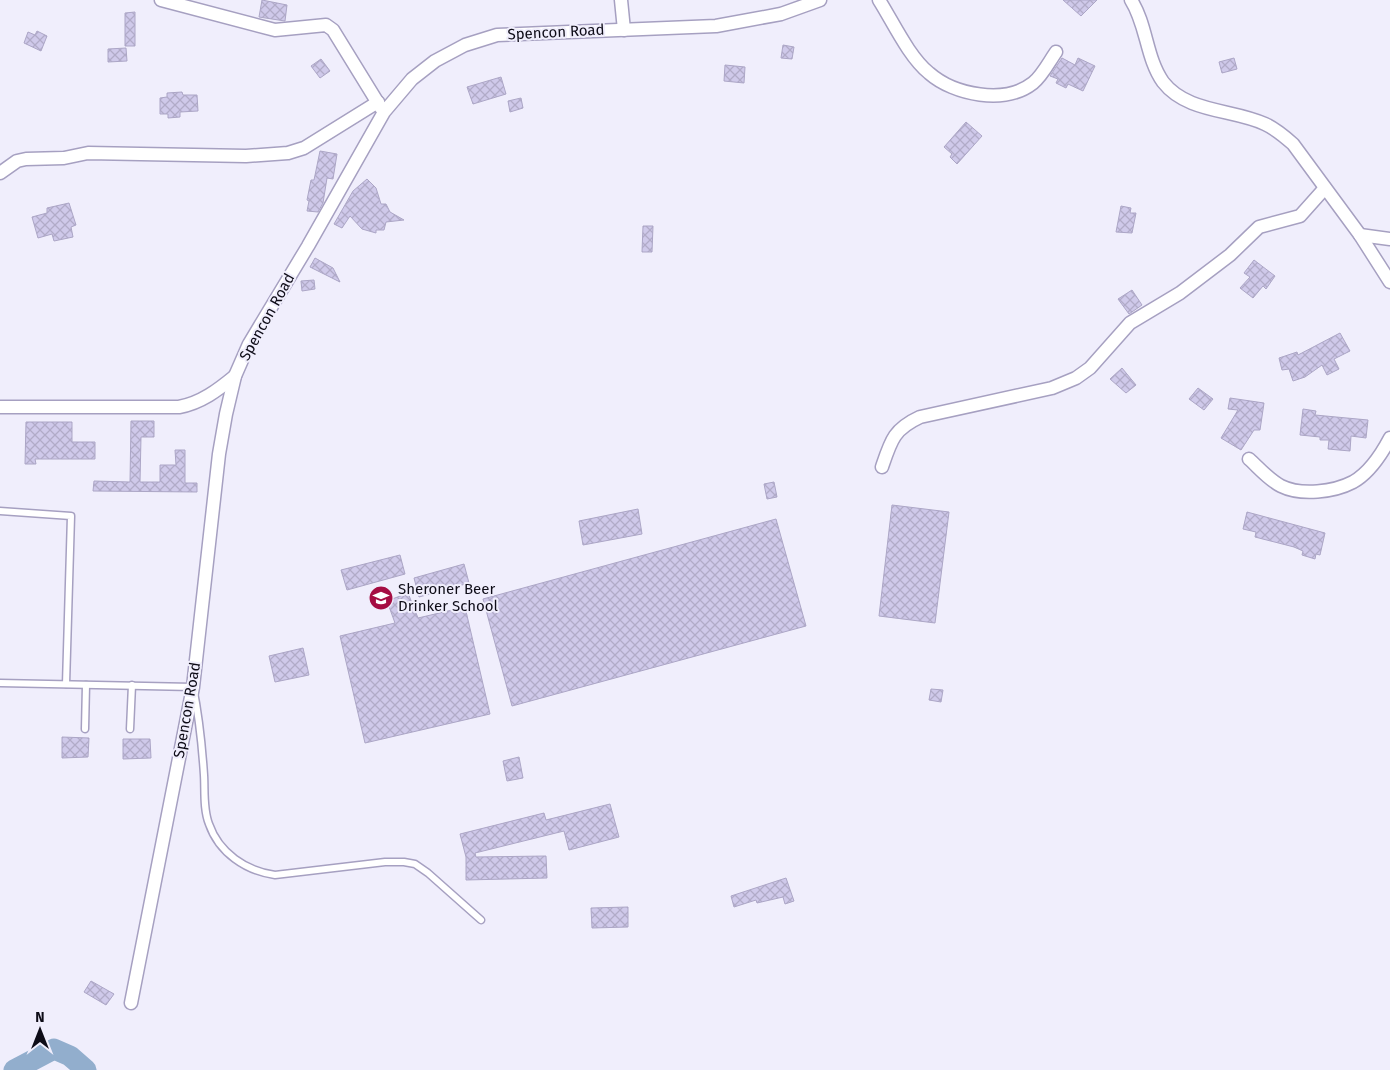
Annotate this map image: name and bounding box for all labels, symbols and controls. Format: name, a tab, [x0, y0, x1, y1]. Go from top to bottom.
street label: Spencon Road	[507, 20, 605, 44]
street label: Spencon Road	[236, 270, 298, 364]
place label: Sheroner Beer Drinker School	[398, 580, 499, 615]
school or university icon: Sheroner Beer Drinker School	[368, 585, 394, 611]
street label: Spencon Road	[170, 661, 204, 759]
north arrow	[15, 1005, 65, 1055]
text: N	[35, 1009, 45, 1026]

